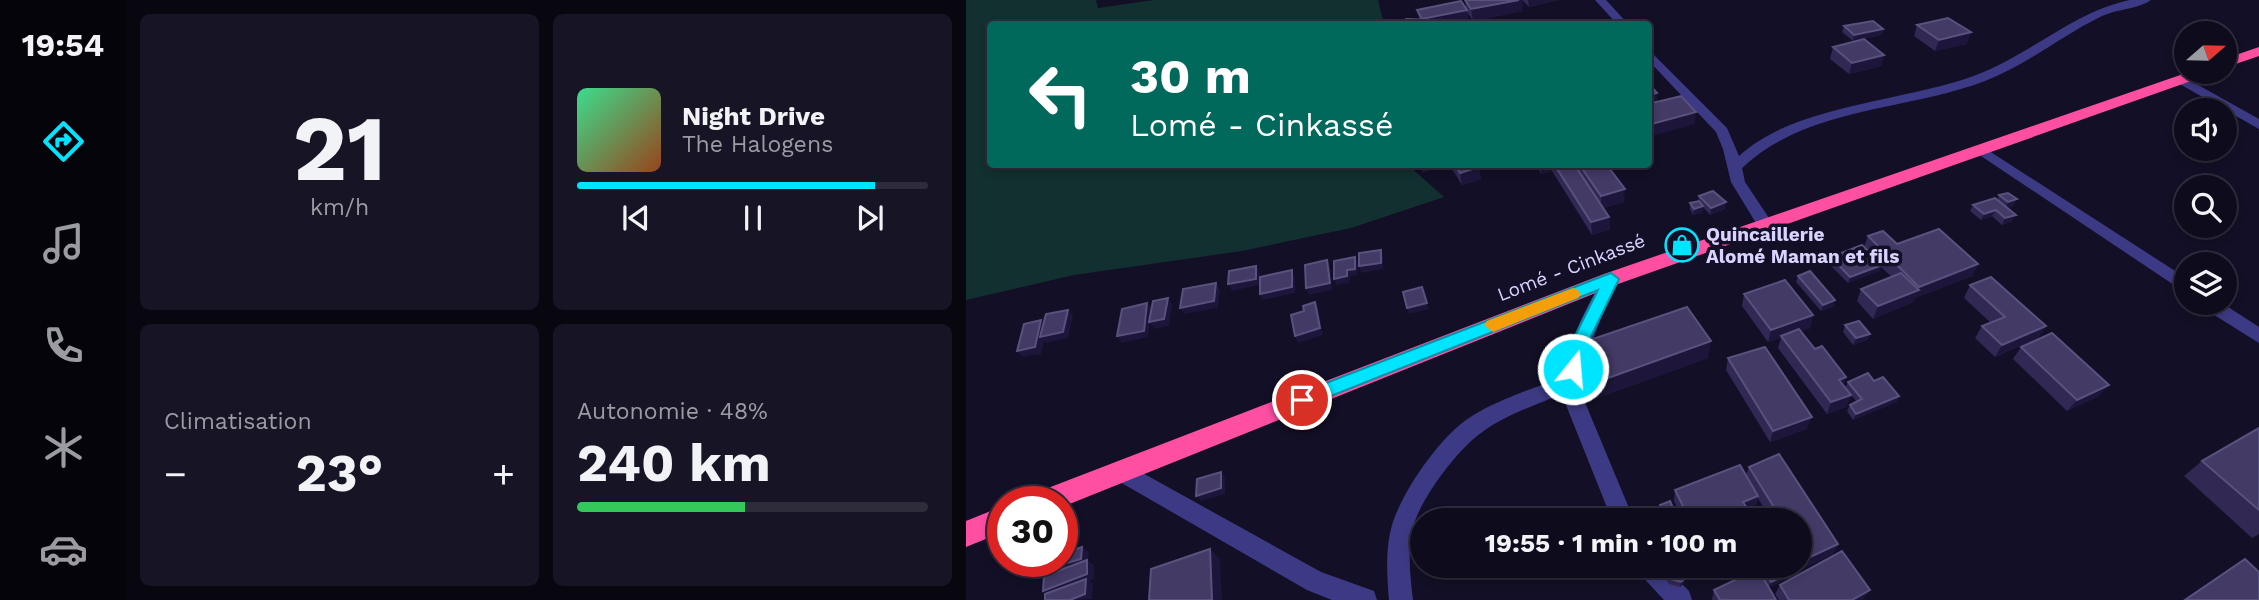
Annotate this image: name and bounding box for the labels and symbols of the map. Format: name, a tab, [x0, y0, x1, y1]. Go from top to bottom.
north arrow	[2174, 21, 2236, 84]
place label: Quincaillerie Alomé Maman et fils	[1706, 223, 1899, 268]
shop icon: Quincaillerie Alomé Maman et fils	[1663, 226, 1701, 264]
street label: Lomé - Cinkassé	[1494, 229, 1648, 306]
position arrow	[1536, 332, 1610, 406]
pin	[1272, 370, 1332, 430]
speed limit sign: 30	[987, 486, 1078, 577]

